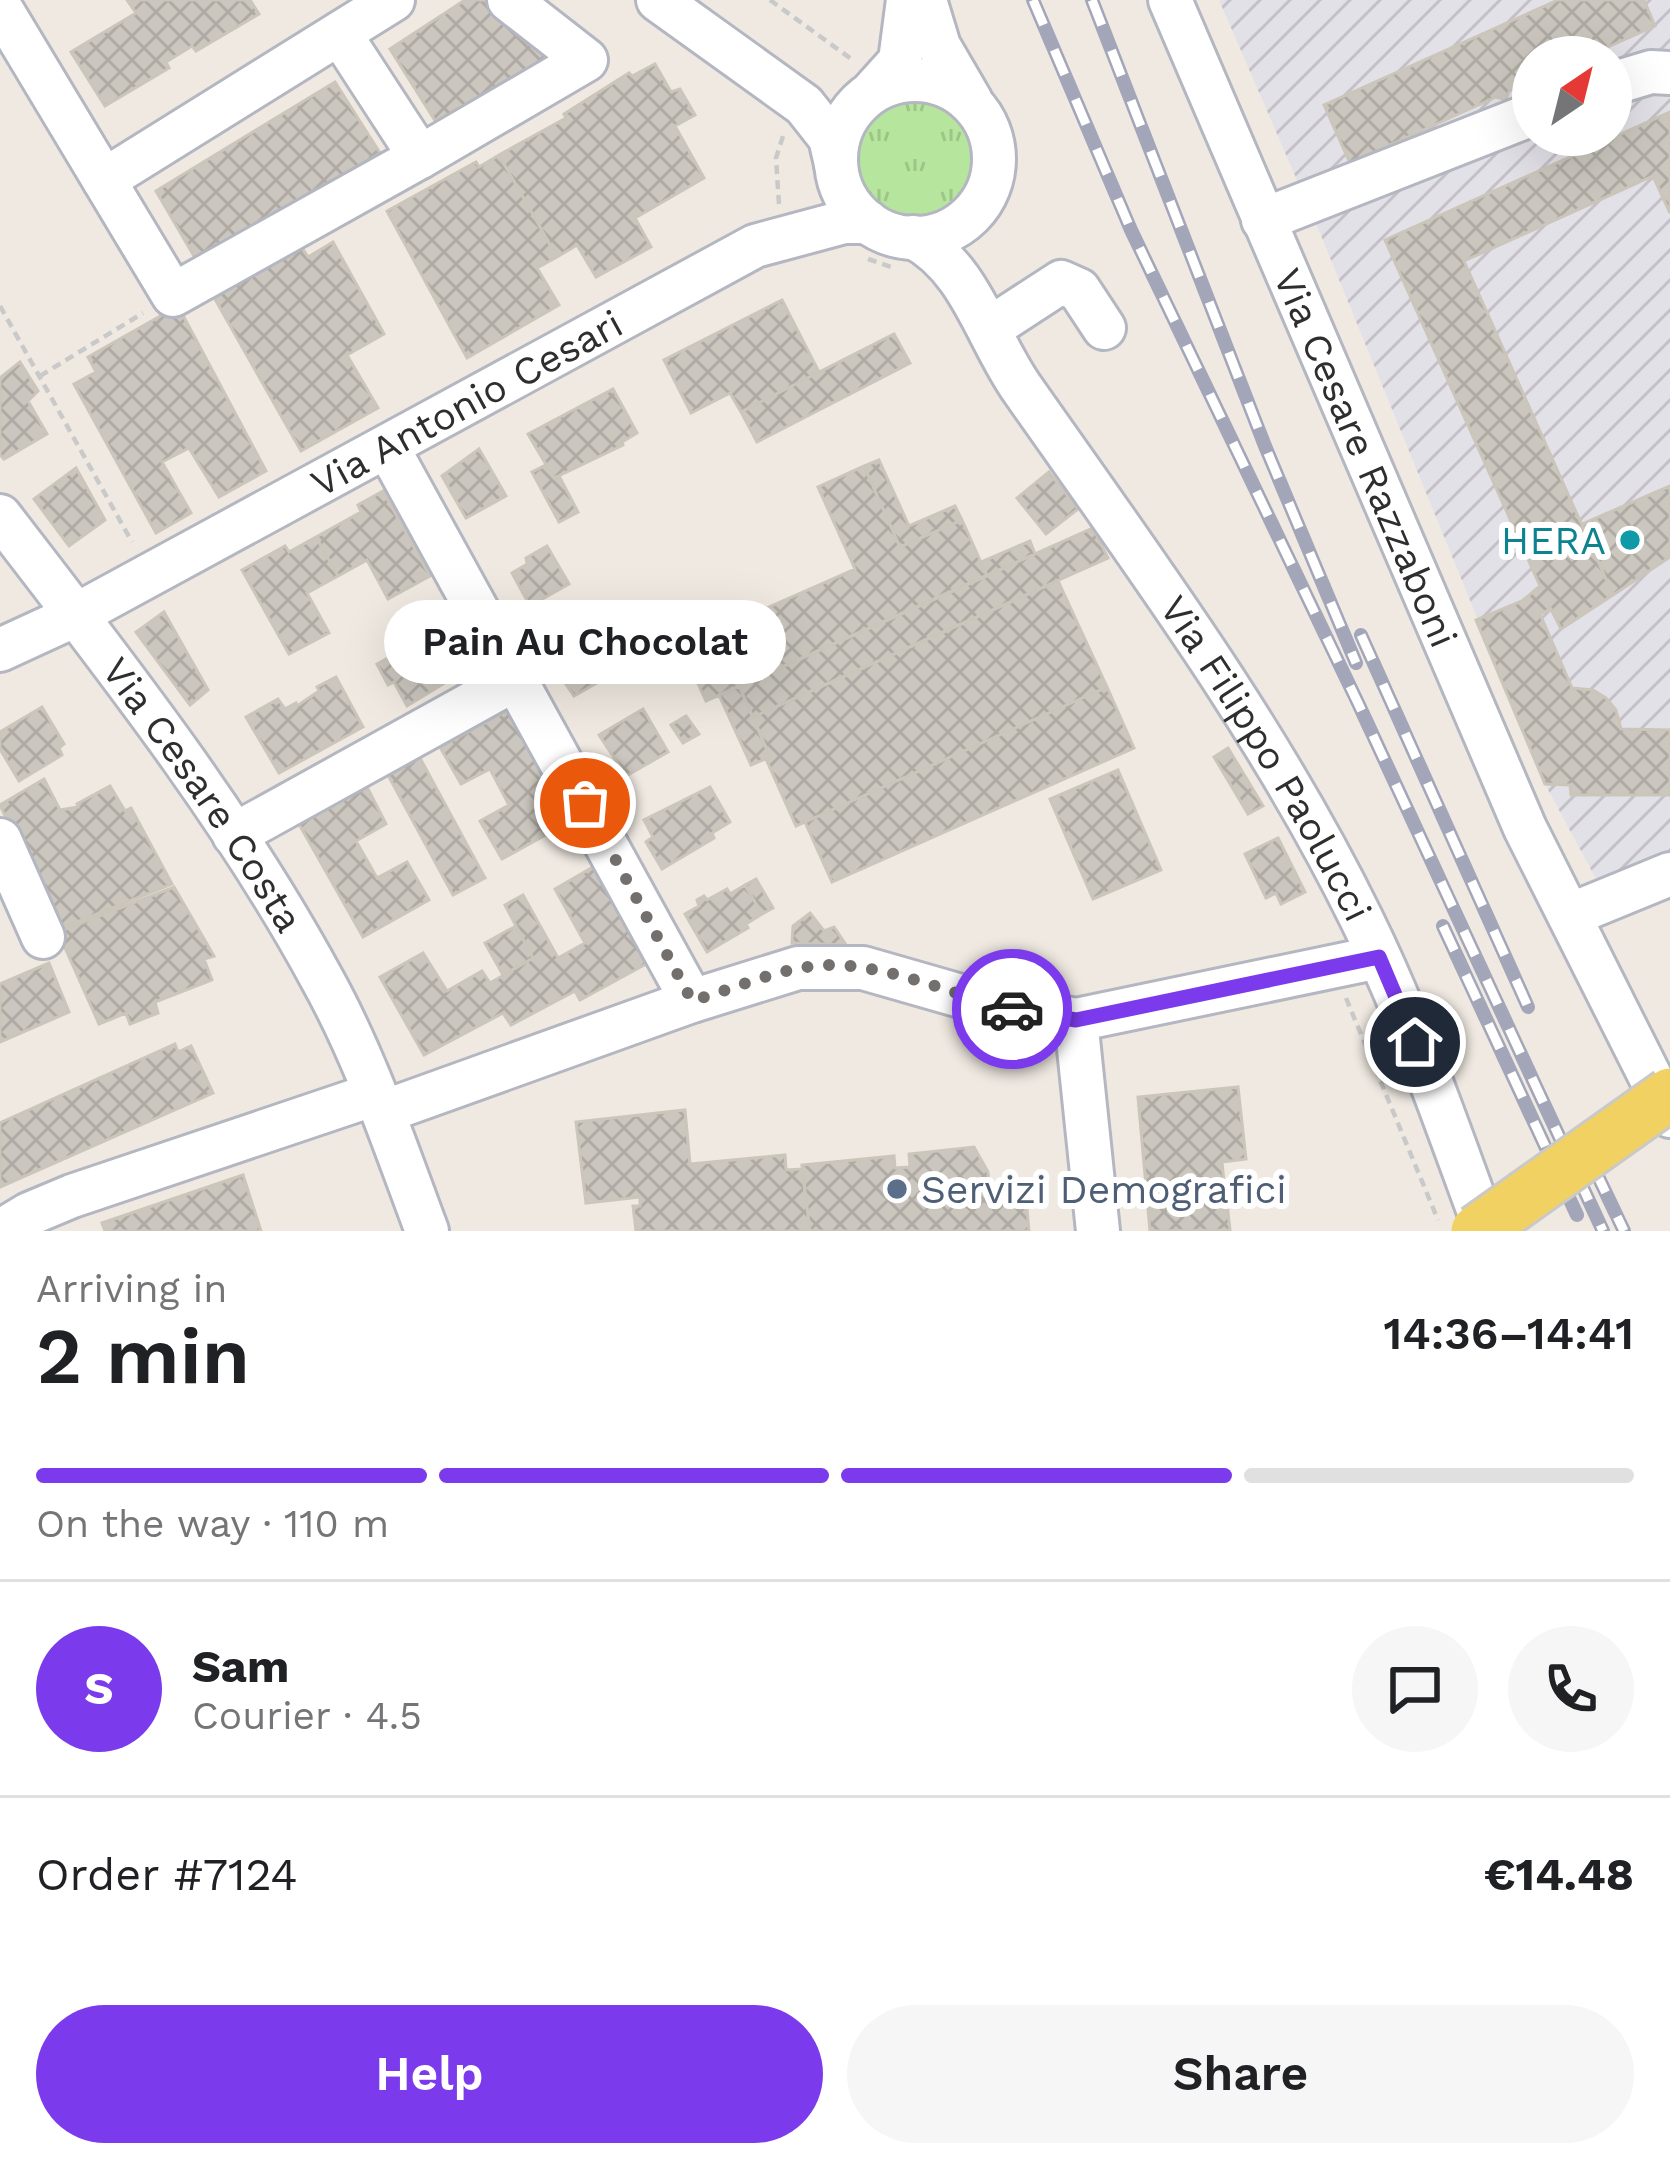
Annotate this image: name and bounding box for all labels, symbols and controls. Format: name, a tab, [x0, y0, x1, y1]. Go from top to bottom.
north arrow	[1512, 36, 1632, 156]
map controls	[1512, 36, 1632, 156]
street label: Via Cesare Razzaboni	[1265, 262, 1467, 654]
street label: Via Antonio Cesari	[303, 300, 630, 506]
place label: HERA	[1501, 518, 1606, 563]
marker: HERA	[1617, 527, 1643, 553]
street label: Via Filippo Paolucci	[1151, 587, 1381, 928]
callout: Pain Au Chocolat	[384, 599, 786, 683]
text: Pain Au Chocolat	[422, 619, 748, 664]
street label: Via Cesare Costa	[94, 648, 313, 940]
pin	[534, 752, 636, 854]
icon: bag	[552, 770, 618, 836]
courier	[952, 949, 1072, 1069]
icon: car	[979, 976, 1045, 1042]
pin	[1364, 991, 1466, 1093]
icon: home	[1382, 1009, 1448, 1075]
place label: Servizi Demografici	[921, 1167, 1287, 1212]
marker: Servizi Demografici	[884, 1176, 910, 1202]
text: Arriving in	[36, 1266, 227, 1311]
text: 14:36–14:41	[1383, 1307, 1634, 1360]
text: 2 min	[36, 1310, 250, 1402]
text: On the way · 110 m	[36, 1501, 389, 1546]
button: chat	[1352, 1626, 1478, 1752]
button: phone	[1508, 1626, 1634, 1752]
text: Sam	[192, 1640, 289, 1693]
text: S	[84, 1662, 114, 1715]
text: Courier · 4.5	[192, 1693, 422, 1738]
text: Order #7124	[36, 1848, 298, 1901]
text: €14.48	[1484, 1848, 1634, 1901]
button: Help	[36, 2005, 823, 2143]
button: Share	[847, 2005, 1634, 2143]

